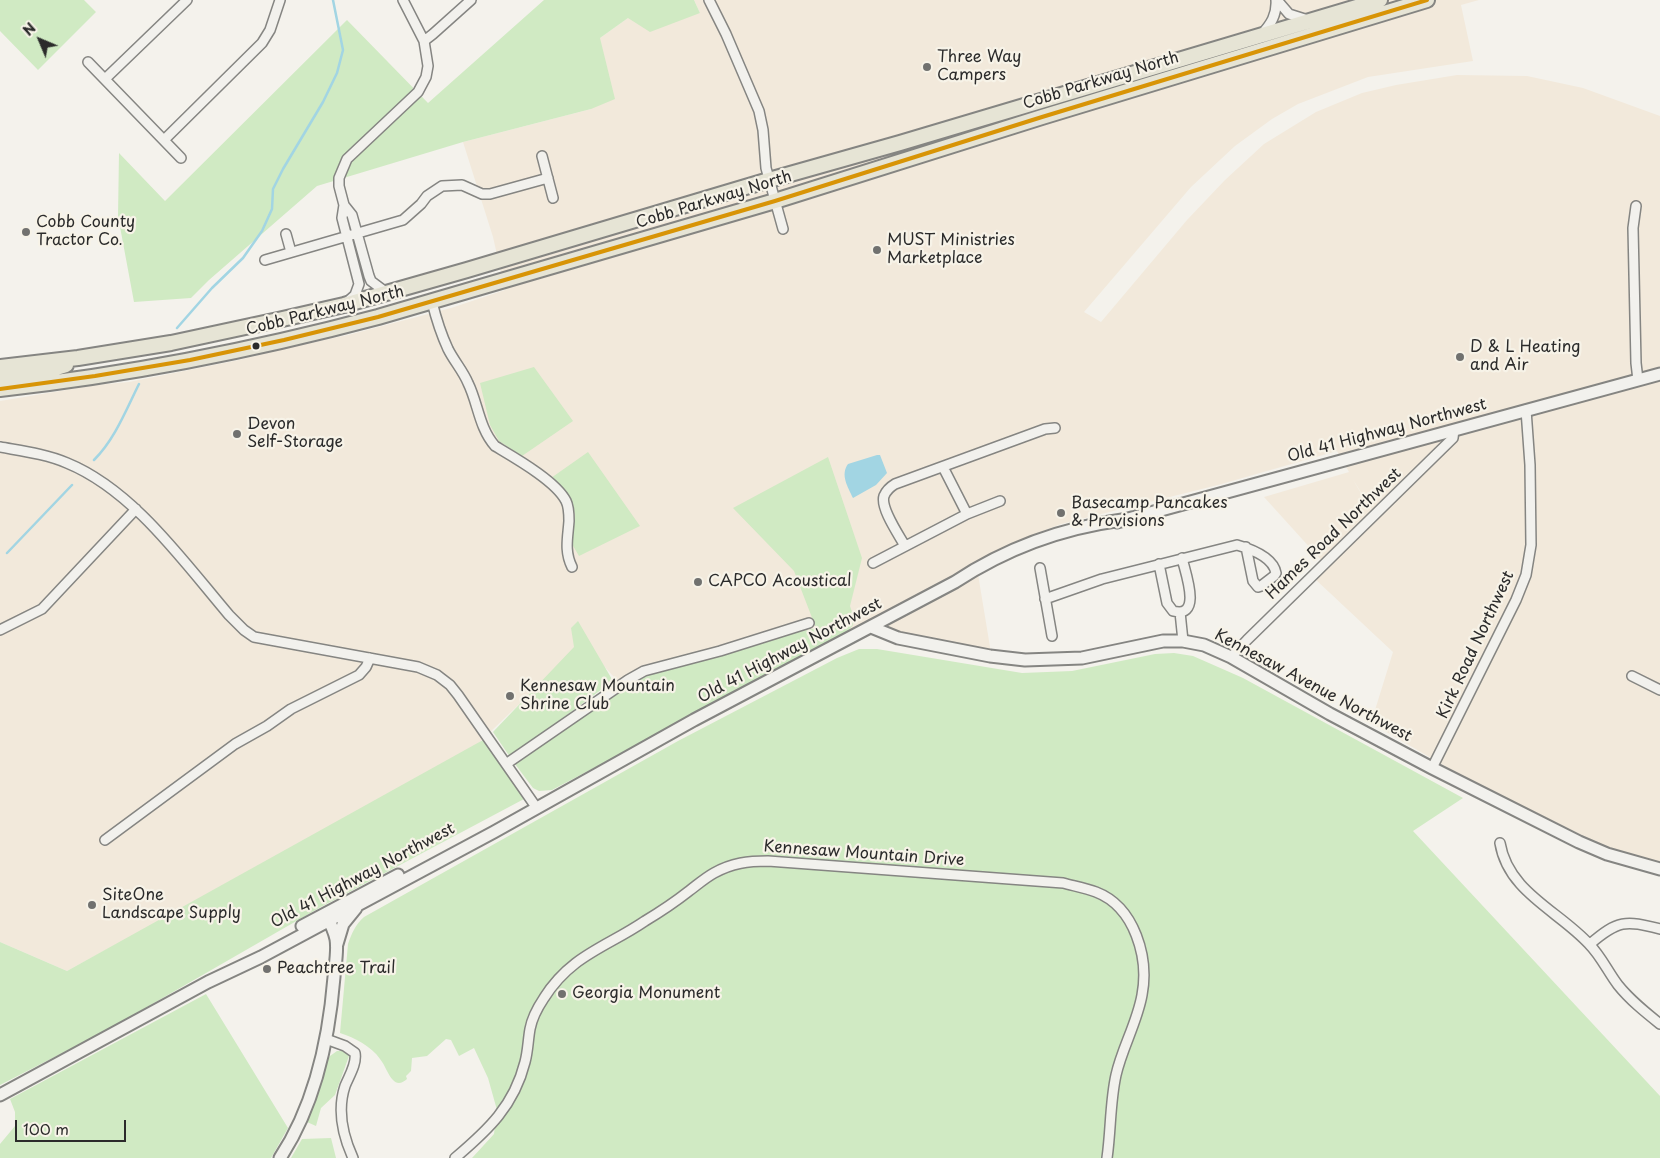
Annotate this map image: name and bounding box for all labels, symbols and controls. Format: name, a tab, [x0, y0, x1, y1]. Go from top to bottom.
north arrow	[15, 15, 65, 65]
text: N	[18, 18, 40, 40]
place label: Three Way Campers	[937, 48, 1021, 86]
street label: Cobb Parkway North	[1021, 48, 1181, 114]
marker: Three Way Campers	[921, 61, 933, 73]
street label: Cobb Parkway North	[634, 167, 794, 233]
place label: Cobb County Tractor Co.	[36, 213, 135, 251]
marker: Cobb County Tractor Co.	[20, 226, 32, 238]
place label: MUST Ministries Marketplace	[887, 231, 1015, 269]
marker: MUST Ministries Marketplace	[871, 244, 883, 256]
street label: Cobb Parkway North	[244, 282, 406, 340]
place label: D & L Heating and Air	[1470, 338, 1580, 376]
unlabelled marker	[251, 341, 261, 351]
marker: D & L Heating and Air	[1454, 351, 1466, 363]
street label: Old 41 Highway Northwest	[1285, 395, 1489, 467]
place label: Devon Self-Storage	[247, 415, 343, 453]
marker: Devon Self-Storage	[231, 428, 243, 440]
street label: Hames Road Northwest	[1262, 464, 1406, 604]
place label: Basecamp Pancakes & Provisions	[1071, 494, 1228, 532]
marker: Basecamp Pancakes & Provisions	[1055, 507, 1067, 519]
street label: Kirk Road Northwest	[1433, 568, 1519, 722]
place label: CAPCO Acoustical	[708, 572, 852, 592]
marker: CAPCO Acoustical	[692, 576, 704, 588]
street label: Old 41 Highway Northwest	[695, 594, 885, 708]
street label: Kennesaw Avenue Northwest	[1211, 626, 1415, 746]
place label: Kennesaw Mountain Shrine Club	[520, 677, 675, 715]
marker: Kennesaw Mountain Shrine Club	[504, 690, 516, 702]
street label: Old 41 Highway Northwest	[268, 819, 458, 933]
street label: Kennesaw Mountain Drive	[763, 837, 965, 871]
place label: SiteOne Landscape Supply	[102, 886, 241, 924]
marker: SiteOne Landscape Supply	[86, 899, 98, 911]
place label: Peachtree Trail	[277, 959, 396, 979]
marker: Peachtree Trail	[261, 963, 273, 975]
place label: Georgia Monument	[572, 984, 720, 1004]
marker: Georgia Monument	[556, 988, 568, 1000]
scale bar	[18, 1110, 129, 1142]
text: 100 m	[23, 1117, 69, 1140]

